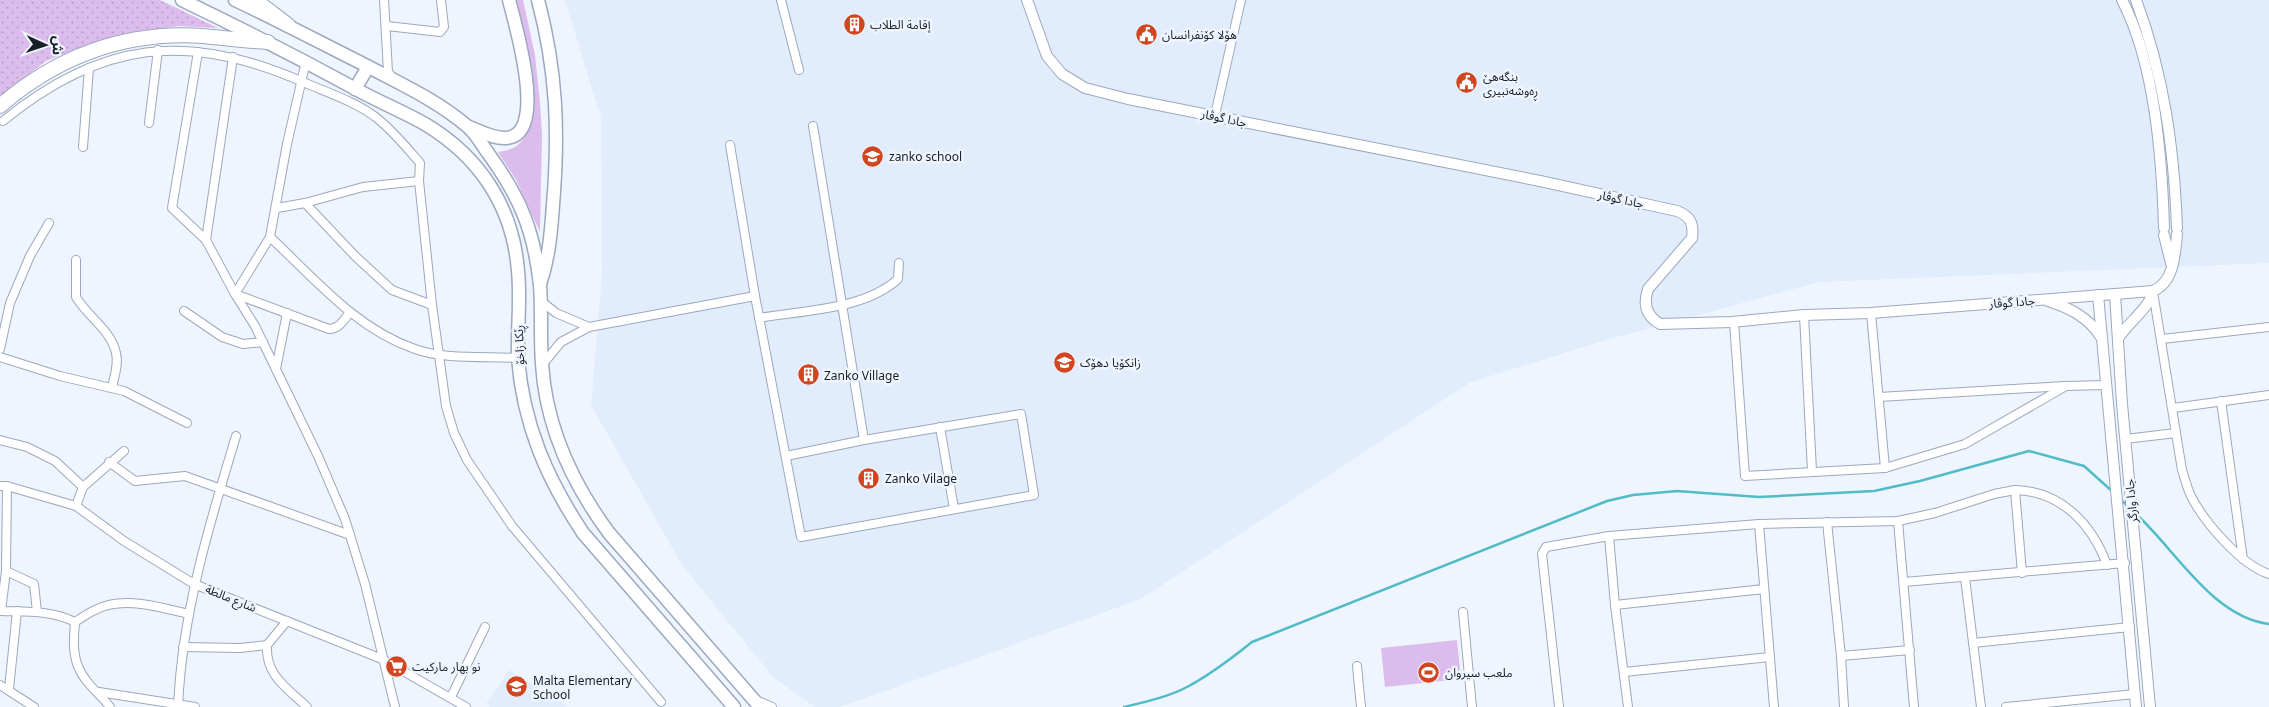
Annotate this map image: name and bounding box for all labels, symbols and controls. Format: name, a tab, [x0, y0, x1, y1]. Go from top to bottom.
building icon: إقامة الطلاب	[842, 12, 866, 36]
place label: إقامة الطلاب	[870, 16, 931, 33]
north arrow	[20, 20, 70, 70]
public building icon: هۆلا كۆنفرانسان	[1134, 22, 1158, 46]
place label: هۆلا كۆنفرانسان	[1162, 26, 1237, 43]
text: ش	[48, 36, 68, 56]
place label: بنگه‌هێ ڕه‌وشه‌نبیرى	[1483, 68, 1538, 101]
public building icon: بنگه‌هێ ڕه‌وشه‌نبیرى	[1455, 71, 1479, 95]
street label: جادا گوڤار	[1199, 105, 1248, 131]
school or university icon: zanko school	[861, 144, 885, 168]
place label: zanko school	[889, 148, 962, 165]
street label: جادا گوڤار	[1596, 186, 1645, 212]
street label: جادا گوڤار	[1987, 292, 2036, 312]
street label: ڕێکا زاخۆ	[510, 325, 531, 365]
school or university icon: زانکۆیا دهۆک	[1052, 350, 1076, 374]
place label: زانکۆیا دهۆک	[1080, 354, 1141, 371]
building icon: Zanko Village	[796, 363, 820, 387]
place label: Zanko Village	[824, 367, 899, 384]
building icon: Zanko Vilage	[857, 466, 881, 490]
place label: Zanko Vilage	[885, 470, 957, 487]
street label: جادا وارگر	[2121, 478, 2141, 525]
street label: شارع مالطة	[203, 580, 259, 617]
supermarket icon: نو بهار ماركيت	[384, 654, 408, 678]
place label: نو بهار ماركيت	[412, 658, 481, 675]
sports icon: ملعب سيروان	[1417, 660, 1441, 684]
place label: ملعب سيروان	[1445, 664, 1512, 681]
place label: Malta Elementary School	[533, 672, 633, 703]
school or university icon: Malta Elementary School	[505, 675, 529, 699]

